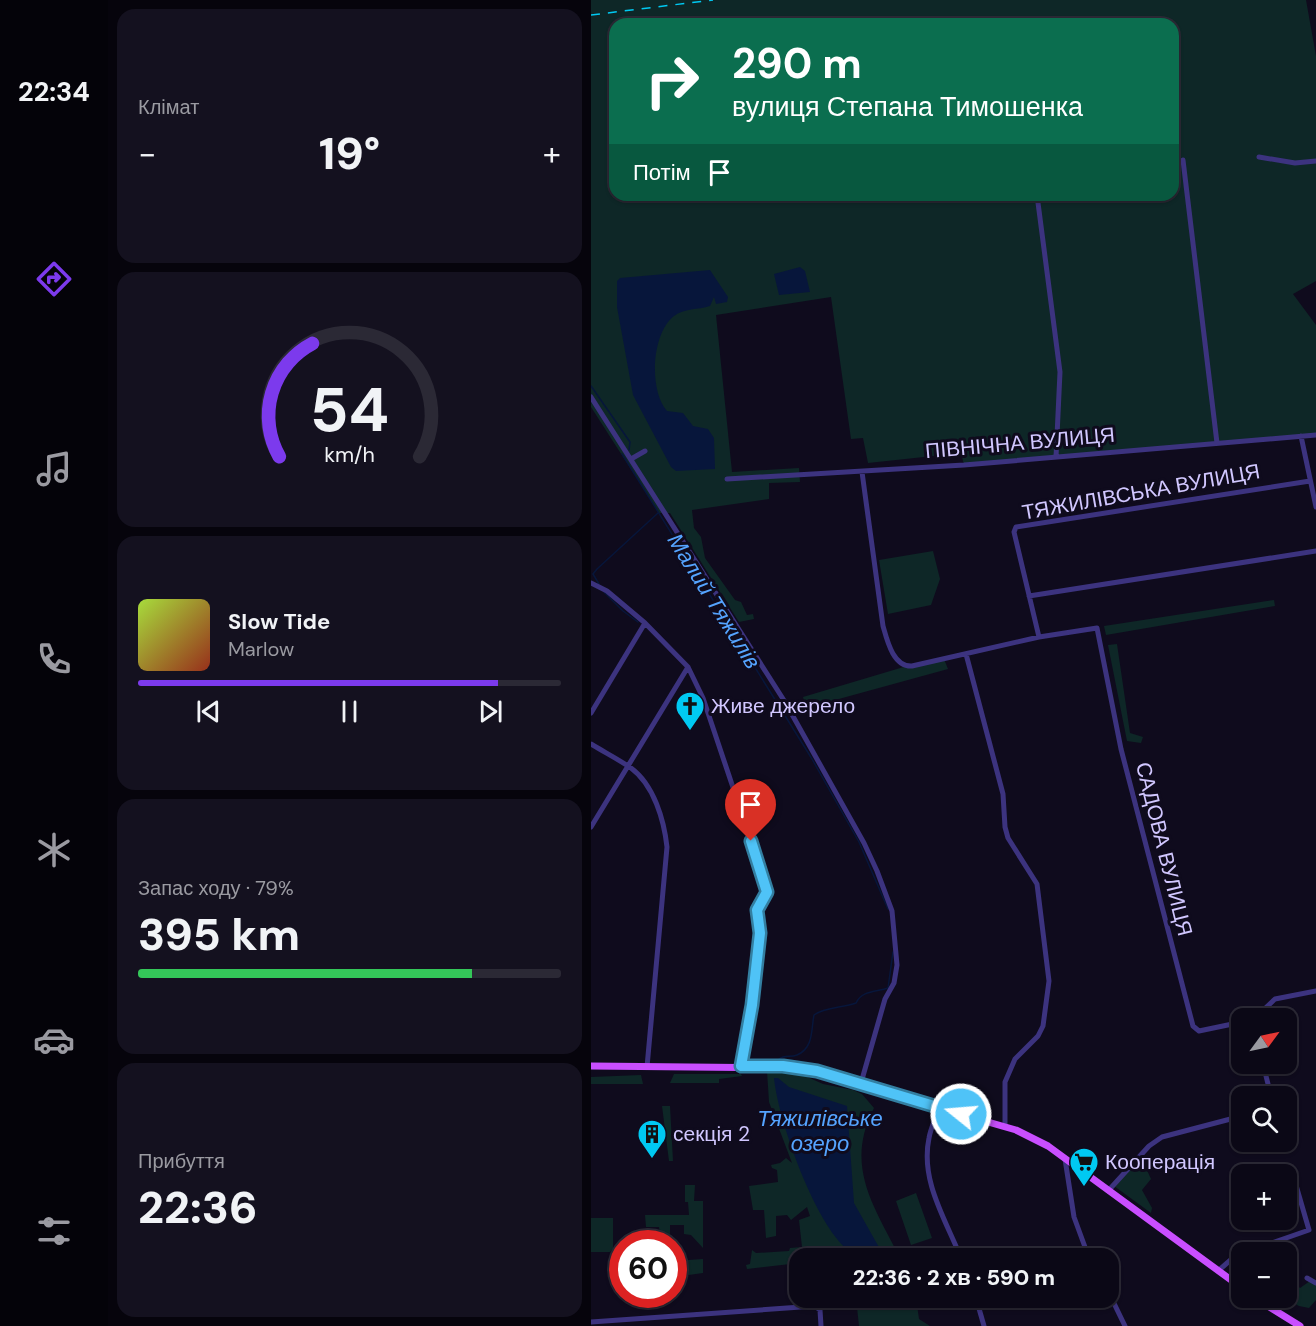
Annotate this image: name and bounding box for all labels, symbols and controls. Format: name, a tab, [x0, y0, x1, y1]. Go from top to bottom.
text: 290 m	[732, 36, 862, 91]
icon: right	[633, 42, 711, 120]
text: 22:34	[18, 74, 90, 109]
text: вулиця Степана Тимошенка	[732, 89, 1083, 124]
text: Клімат	[138, 94, 199, 120]
text: 19°	[319, 124, 380, 183]
text: −	[138, 132, 156, 175]
text: +	[543, 132, 561, 175]
icon: arrive	[703, 156, 736, 189]
text: Потім	[633, 158, 691, 187]
icon: directions	[33, 258, 75, 300]
text: 54	[310, 369, 389, 450]
street label: ПІВНІЧНА ВУЛИЦЯ	[924, 421, 1116, 465]
text: km/h	[324, 441, 375, 469]
icon: music	[33, 448, 75, 490]
street label: ТЯЖИЛІВСЬКА ВУЛИЦЯ	[1020, 457, 1262, 527]
water label: Малий Тяжилів	[661, 528, 767, 674]
text: Slow Tide	[228, 607, 330, 636]
text: Marlow	[228, 636, 294, 662]
icon: phone	[33, 638, 75, 680]
church icon: Живе джерело	[674, 690, 706, 732]
place label: Живе джерело	[711, 692, 855, 720]
icon: previous	[192, 695, 225, 728]
icon: pause	[333, 695, 366, 728]
icon: next	[474, 695, 507, 728]
street label: САДОВА ВУЛИЦЯ	[1129, 759, 1199, 939]
pin	[725, 779, 776, 841]
icon: arrive	[734, 788, 767, 821]
icon: climate	[33, 829, 75, 871]
text: Запас ходу · 79%	[138, 875, 294, 901]
text: 395 km	[138, 905, 300, 964]
north arrow	[1231, 1008, 1297, 1074]
map controls	[1231, 1008, 1297, 1308]
icon: car	[33, 1019, 75, 1061]
position arrow	[929, 1082, 993, 1146]
button: search	[1231, 1086, 1297, 1152]
water label: Тяжилівське озеро	[757, 1104, 883, 1158]
building icon: секція 2	[636, 1118, 668, 1160]
place label: секція 2	[673, 1120, 750, 1148]
supermarket icon: Кооперація	[1068, 1146, 1100, 1188]
text: Прибуття	[138, 1148, 225, 1174]
place label: Кооперація	[1105, 1148, 1215, 1176]
button: +	[1231, 1164, 1297, 1230]
text: 22:36	[138, 1178, 257, 1237]
icon: filters	[33, 1210, 75, 1252]
speed limit sign: 60	[609, 1230, 687, 1308]
button: −	[1231, 1242, 1297, 1308]
text: 22:36 · 2 хв · 590 m	[853, 1263, 1055, 1292]

